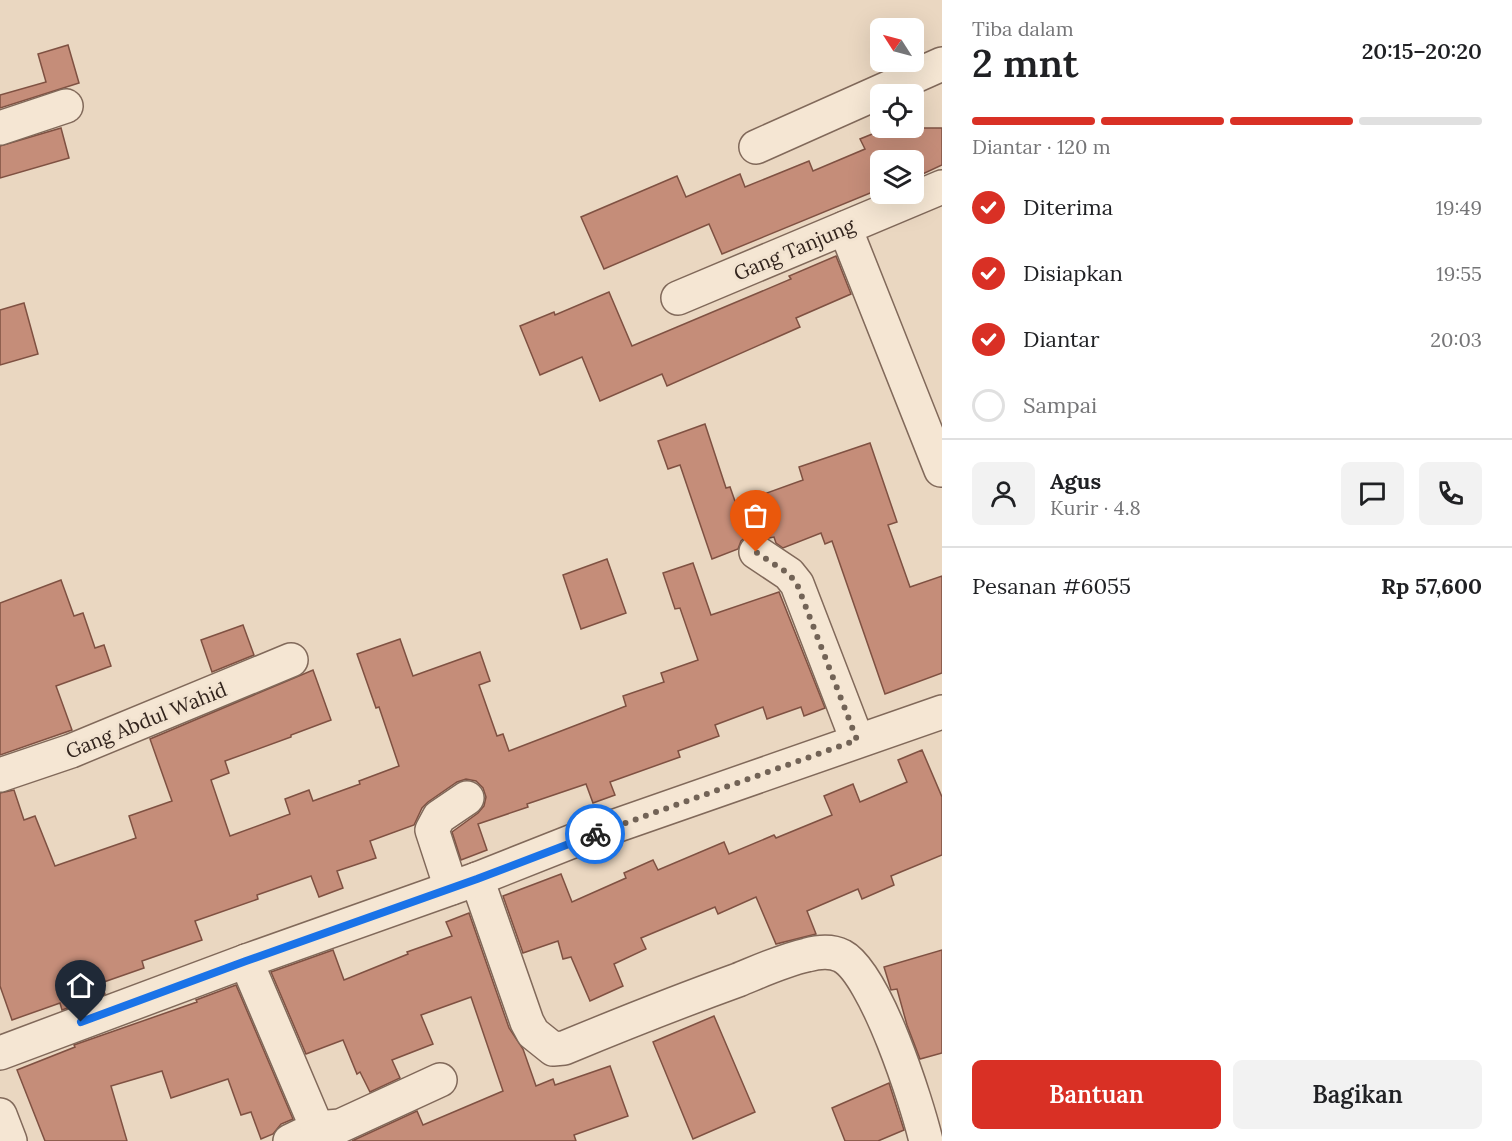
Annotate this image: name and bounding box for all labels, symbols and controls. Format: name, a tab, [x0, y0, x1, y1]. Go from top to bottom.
text: Tiba dalam	[972, 16, 1074, 41]
north arrow	[870, 18, 924, 72]
map controls	[870, 18, 924, 204]
text: 20:15–20:20	[1362, 37, 1482, 65]
text: 2 mnt	[972, 38, 1079, 88]
button: locate	[870, 84, 924, 138]
text: Diantar · 120 m	[972, 134, 1111, 159]
button: layers	[870, 150, 924, 204]
icon: check	[972, 191, 1005, 224]
text: Diterima	[1023, 193, 1113, 221]
text: 19:49	[1436, 195, 1482, 220]
street label: Gang Tanjung	[730, 212, 859, 286]
icon: check	[972, 257, 1005, 290]
text: Disiapkan	[1023, 259, 1123, 287]
text: 19:55	[1436, 261, 1482, 286]
icon: check	[972, 323, 1005, 356]
text: Diantar	[1023, 325, 1099, 353]
text: 20:03	[1430, 327, 1482, 352]
text: Sampai	[1023, 391, 1097, 419]
button: person	[972, 462, 1035, 525]
button: chat	[1341, 462, 1404, 525]
button: phone	[1419, 462, 1482, 525]
text: Agus	[1050, 467, 1101, 495]
pin	[730, 490, 781, 552]
text: Kurir · 4.8	[1050, 495, 1141, 520]
icon: bag	[739, 499, 772, 532]
text: Pesanan #6055	[972, 572, 1131, 600]
text: Rp 57,600	[1381, 572, 1482, 600]
street label: Gang Abdul Wahid	[62, 676, 230, 764]
courier	[565, 804, 625, 864]
icon: bike	[579, 818, 612, 851]
pin	[55, 960, 106, 1022]
icon: home	[64, 969, 97, 1002]
button: Bantuan	[972, 1060, 1221, 1129]
button: Bagikan	[1233, 1060, 1482, 1129]

